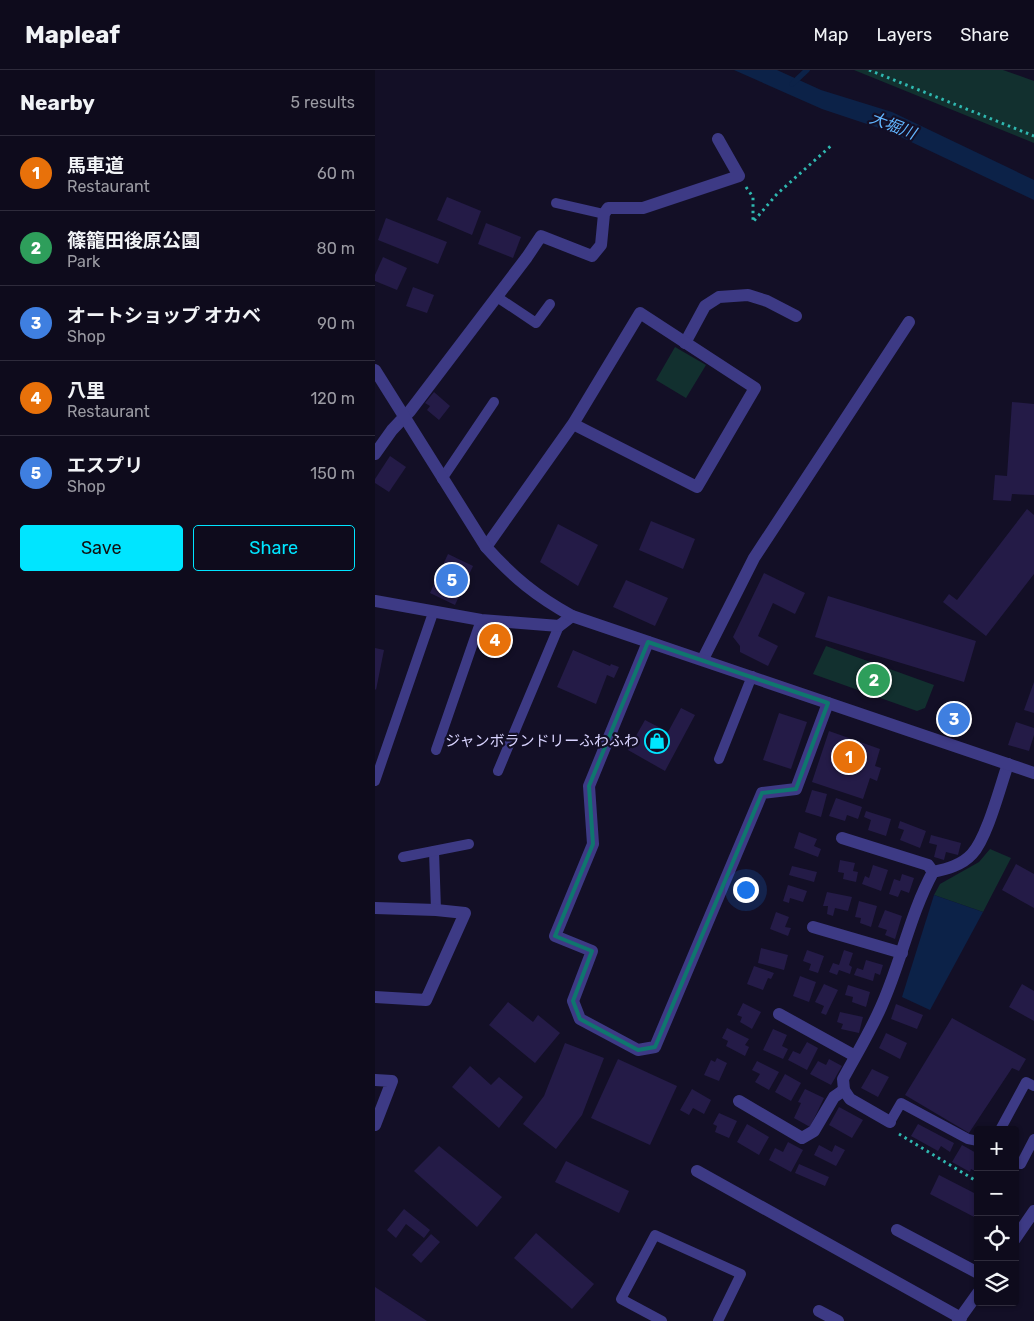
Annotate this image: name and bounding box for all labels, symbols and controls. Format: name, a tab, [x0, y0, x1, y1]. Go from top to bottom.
text: Mapleaf	[25, 21, 120, 49]
text: Map	[814, 24, 849, 46]
text: Layers	[877, 24, 932, 46]
text: Share	[960, 24, 1009, 46]
text: Nearby	[20, 90, 95, 115]
text: 5 results	[291, 93, 355, 112]
water label: 大堀川	[867, 108, 920, 144]
text: 馬車道	[67, 154, 124, 177]
text: 1	[32, 164, 40, 183]
text: 60 m	[317, 164, 355, 183]
text: Restaurant	[67, 177, 150, 196]
text: 篠籠田後原公園	[67, 229, 200, 252]
text: 2	[31, 239, 41, 258]
text: 80 m	[317, 239, 355, 258]
text: Park	[67, 252, 100, 271]
text: オートショップ オカベ	[67, 304, 261, 327]
text: 3	[31, 314, 41, 333]
text: 90 m	[317, 314, 355, 333]
text: Shop	[67, 327, 105, 346]
text: 八里	[67, 379, 105, 402]
text: 4	[31, 389, 41, 408]
text: 120 m	[310, 389, 355, 408]
text: Restaurant	[67, 402, 150, 421]
text: エスプリ	[67, 454, 143, 477]
text: 5	[31, 464, 41, 483]
text: 150 m	[310, 464, 355, 483]
text: Shop	[67, 477, 105, 496]
button: Save	[20, 525, 183, 571]
button: Share	[193, 525, 355, 571]
pin: 5	[436, 561, 468, 599]
pin: 4	[479, 621, 511, 659]
pin: 2	[858, 661, 890, 699]
pin: 3	[938, 700, 970, 738]
shop icon: ジャンボランドリーふわふわ	[644, 728, 670, 754]
place label: ジャンボランドリーふわふわ	[445, 732, 639, 750]
pin: 1	[833, 738, 865, 776]
your location	[733, 877, 759, 903]
map controls	[974, 1126, 1019, 1306]
button: +	[974, 1126, 1019, 1171]
button: −	[974, 1171, 1019, 1216]
button: locate	[974, 1216, 1019, 1261]
button: layers	[974, 1261, 1019, 1306]

